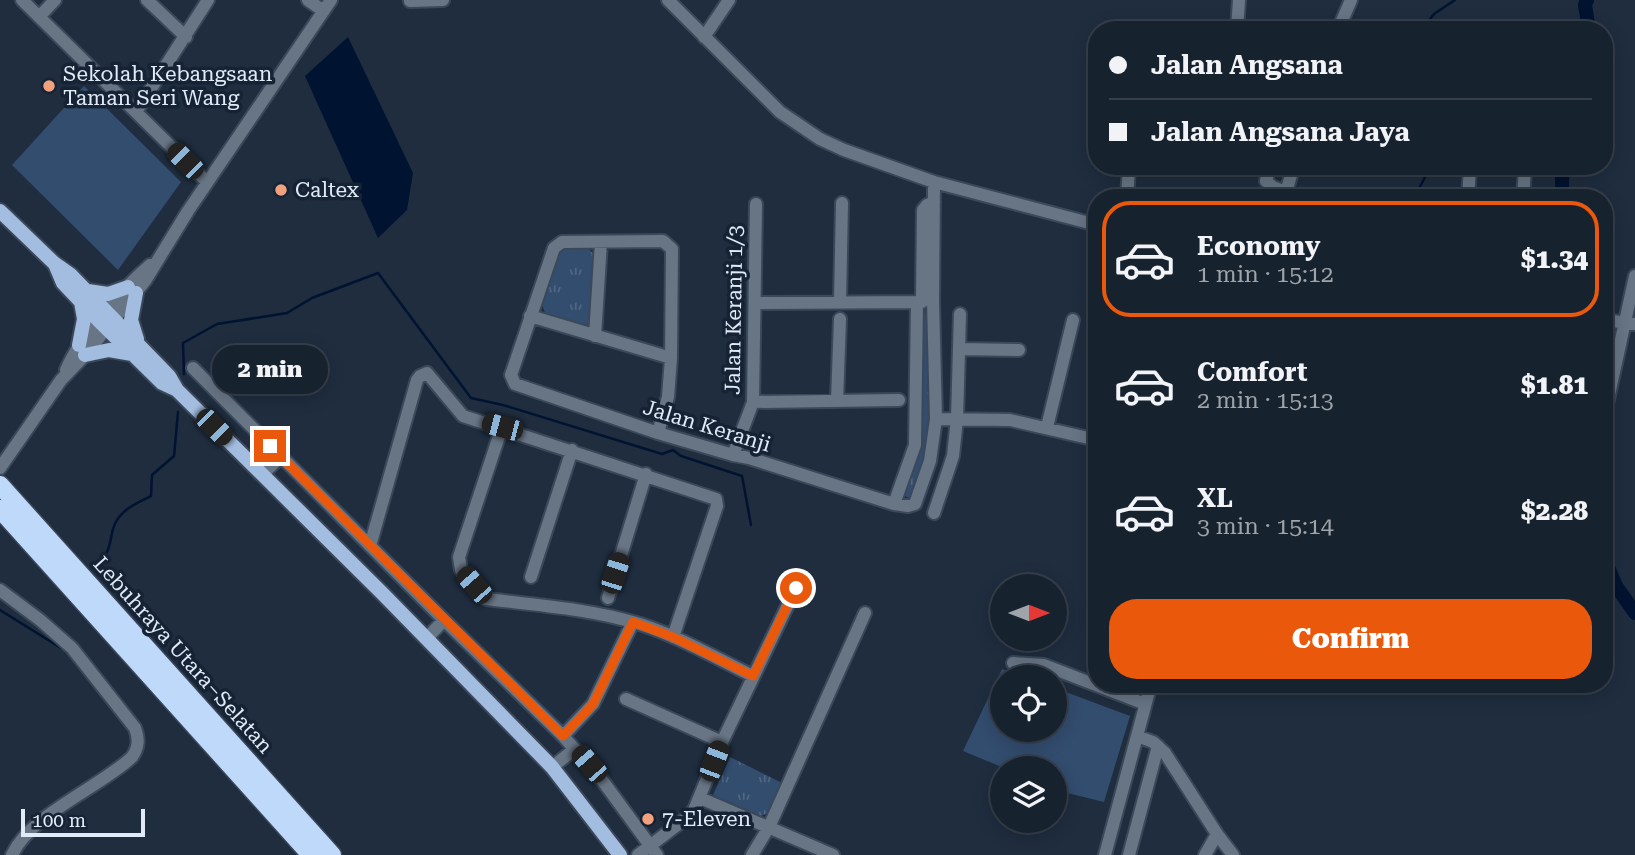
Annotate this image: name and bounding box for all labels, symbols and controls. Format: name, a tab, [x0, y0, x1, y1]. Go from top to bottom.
text: Jalan Angsana	[1151, 50, 1343, 80]
place label: Sekolah Kebangsaan Taman Seri Wang	[63, 62, 273, 110]
marker: Sekolah Kebangsaan Taman Seri Wang	[41, 78, 57, 94]
text: Jalan Angsana Jaya	[1151, 117, 1410, 147]
car	[163, 139, 208, 183]
place label: Caltex	[295, 178, 359, 202]
marker: Caltex	[273, 182, 289, 198]
street label: Jalan Keranji 1/3	[721, 225, 747, 395]
icon: car	[1113, 228, 1176, 291]
text: Economy	[1197, 231, 1320, 261]
text: $1.34	[1521, 244, 1588, 274]
text: 1 min · 15:12	[1197, 261, 1334, 288]
callout: 2 min	[212, 344, 328, 394]
icon: car	[1113, 354, 1176, 417]
text: 2 min	[238, 356, 302, 383]
text: Comfort	[1197, 357, 1307, 387]
text: $1.81	[1521, 370, 1588, 400]
text: 2 min · 15:13	[1197, 387, 1334, 414]
street label: Jalan Keranji	[640, 395, 774, 457]
car	[192, 405, 237, 449]
car	[479, 411, 526, 443]
route end	[254, 430, 286, 462]
icon: car	[1113, 480, 1176, 543]
text: XL	[1197, 483, 1233, 513]
text: $2.28	[1521, 496, 1588, 526]
text: 3 min · 15:14	[1197, 513, 1334, 540]
car	[599, 550, 632, 596]
street label: Lebuhraya Utara–Selatan	[88, 552, 278, 758]
car	[453, 562, 496, 608]
route start	[780, 572, 812, 604]
north arrow	[990, 574, 1068, 651]
map controls	[990, 574, 1067, 833]
button: Confirm	[1109, 599, 1592, 679]
button: locate	[990, 665, 1067, 742]
car	[697, 738, 732, 784]
car	[568, 741, 611, 787]
button: layers	[990, 756, 1067, 833]
scale bar	[21, 806, 145, 838]
place label: 7-Eleven	[662, 807, 752, 831]
text: 100 m	[32, 809, 86, 832]
marker: 7-Eleven	[640, 811, 656, 827]

